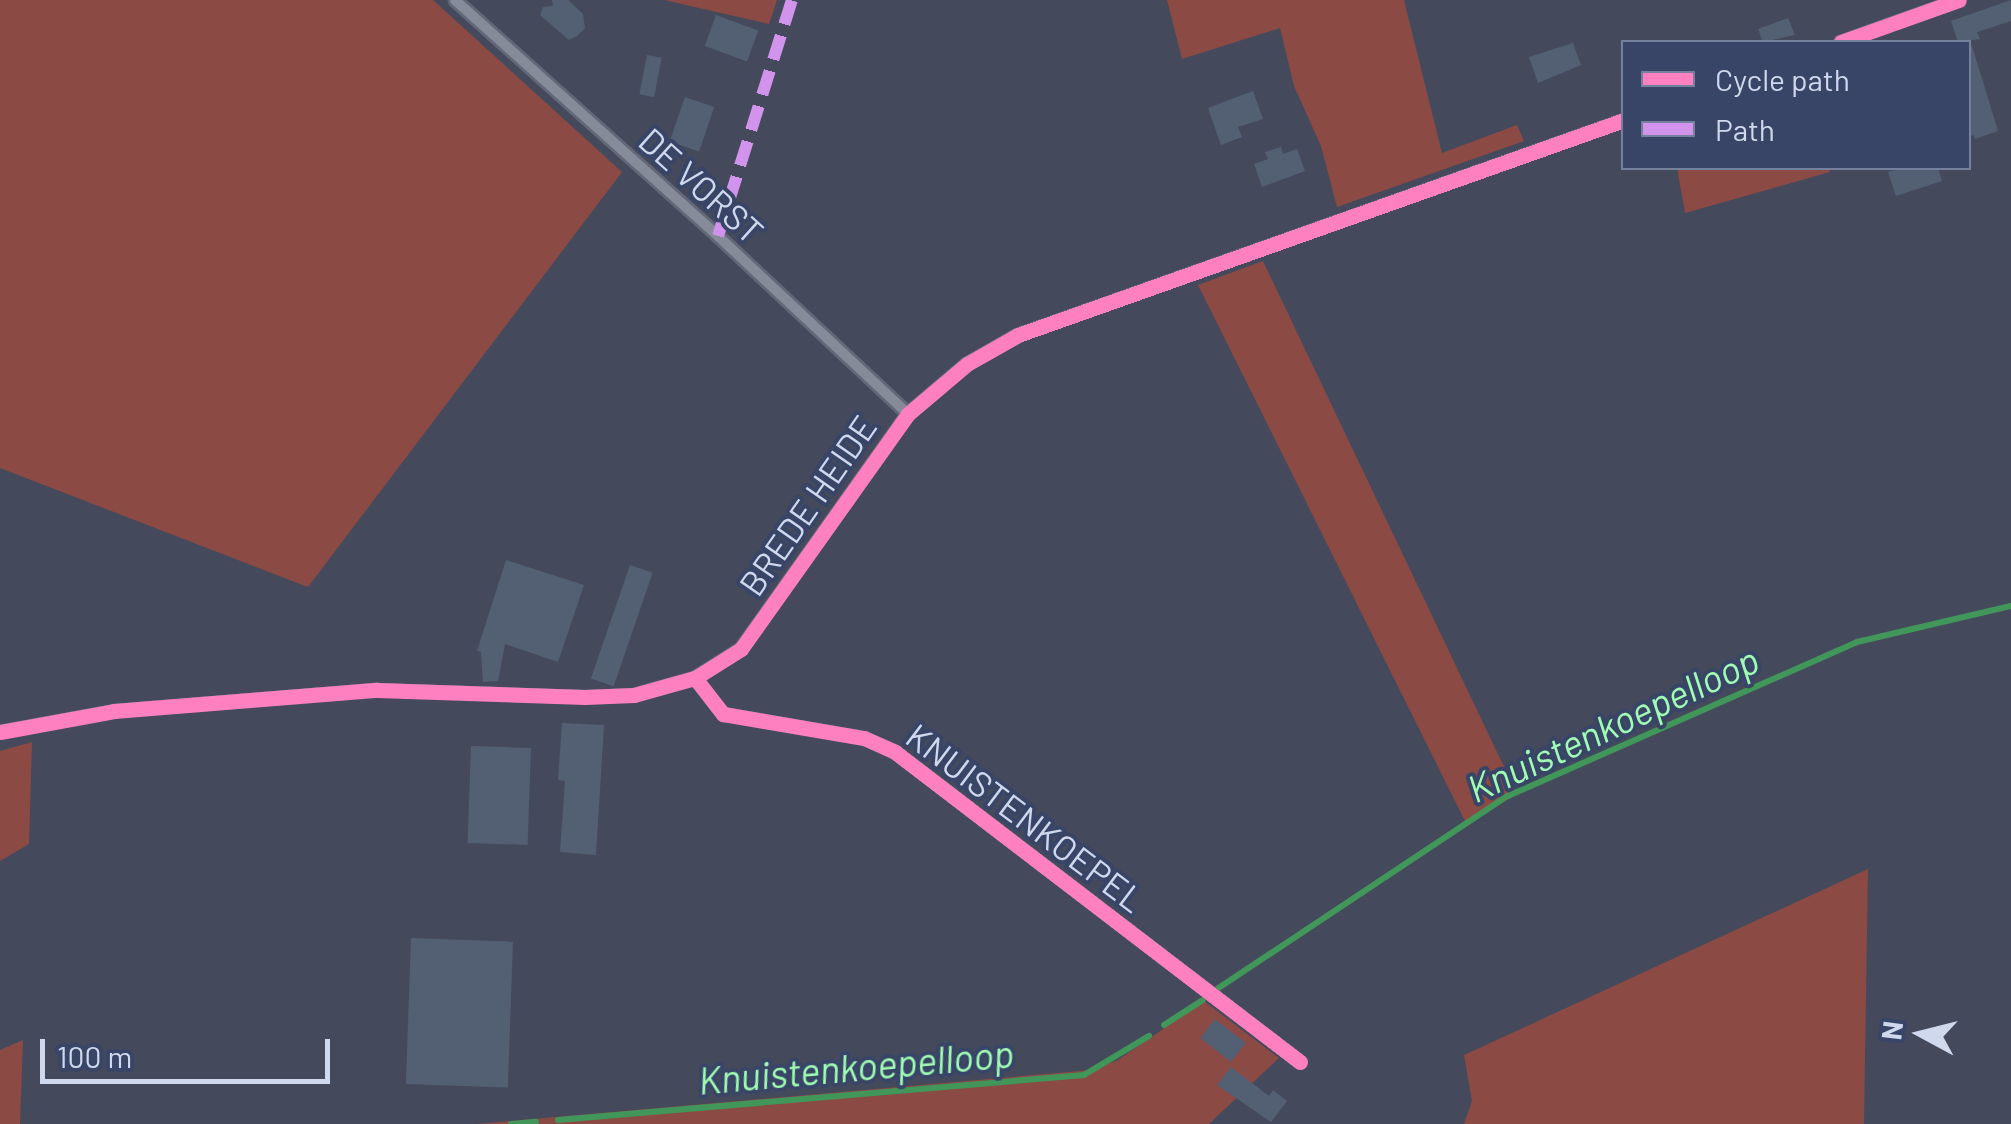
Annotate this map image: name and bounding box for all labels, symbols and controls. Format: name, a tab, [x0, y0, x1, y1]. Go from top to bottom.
legend	[1621, 40, 1971, 170]
text: Cycle path	[1715, 61, 1850, 97]
text: Path	[1715, 111, 1775, 147]
street label: DE VORST	[631, 118, 773, 252]
street label: BREDE HEIDE	[729, 407, 885, 603]
water label: Knuistenkoepelloop	[1460, 636, 1766, 812]
street label: KNUISTENKOEPEL	[899, 714, 1153, 920]
north arrow	[1871, 984, 1971, 1084]
scale bar	[45, 1019, 335, 1081]
text: N	[1873, 1019, 1909, 1042]
water label: Knuistenkoepelloop	[696, 1031, 1016, 1103]
text: 100 m	[57, 1038, 132, 1074]

